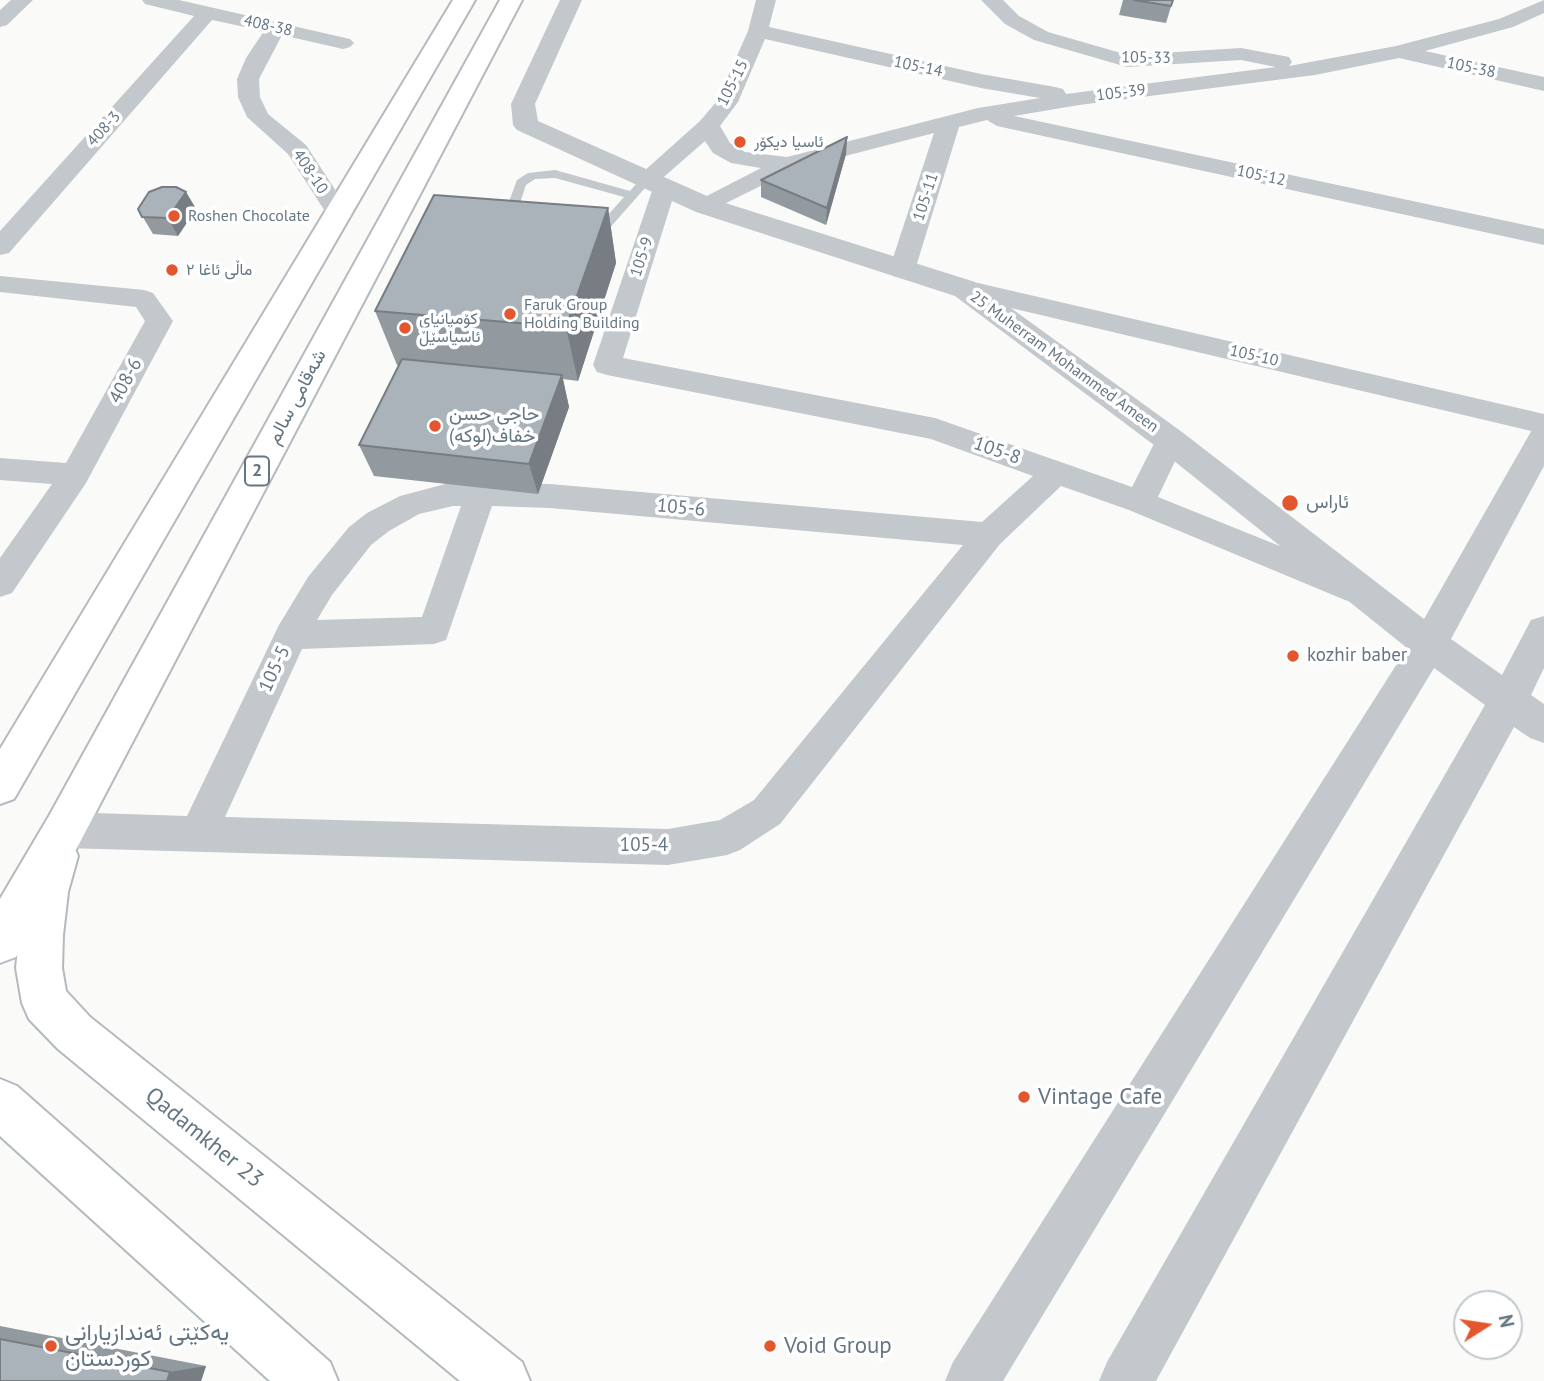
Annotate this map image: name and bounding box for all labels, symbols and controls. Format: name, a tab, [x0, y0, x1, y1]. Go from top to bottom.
street label: 408-38	[242, 11, 294, 41]
street label: 105-33	[1121, 48, 1171, 68]
street label: 105-14	[892, 52, 944, 82]
street label: 105-38	[1445, 53, 1497, 83]
street label: 105-15	[713, 57, 753, 109]
street label: 105-39	[1095, 80, 1147, 106]
street label: 408-3	[83, 107, 125, 151]
place label: ئاسیا دیكۆر	[754, 132, 823, 152]
marker: ئاسیا دیكۆر	[732, 134, 748, 150]
street label: 408-10	[288, 146, 332, 198]
street label: 105-12	[1235, 161, 1287, 191]
street label: 105-11	[909, 171, 943, 223]
place label: Roshen Chocolate	[188, 206, 310, 226]
marker: Roshen Chocolate	[166, 208, 182, 224]
street label: 105-9	[627, 235, 657, 279]
place label: ماڵی ئاغا ۲	[186, 260, 252, 280]
marker: ماڵی ئاغا ۲	[164, 262, 180, 278]
street label: 25 Muherram Mohammed Ameen	[966, 287, 1162, 437]
place label: Faruk Group Holding Building	[524, 295, 640, 333]
marker: Faruk Group Holding Building	[502, 306, 518, 322]
place label: کۆمپانیای ئاسیاسێڵ	[419, 309, 480, 347]
marker: کۆمپانیای ئاسیاسێڵ	[397, 320, 413, 336]
street label: 105-10	[1228, 341, 1280, 371]
street label: شەقامی سالم	[263, 346, 331, 448]
street label: 408-6	[105, 354, 147, 408]
place label: حاجی حسن (لوکه)خفاف	[449, 404, 539, 448]
marker: حاجی حسن (لوکه)خفاف	[427, 418, 443, 434]
street label: 105-8	[970, 432, 1024, 470]
road number: 2	[245, 457, 269, 486]
place label: ئاراس	[1306, 492, 1349, 514]
marker: ئاراس	[1280, 493, 1300, 513]
street label: 105-6	[656, 495, 706, 521]
street label: 105-5	[254, 642, 296, 696]
place label: kozhir baber	[1307, 645, 1407, 667]
marker: kozhir baber	[1285, 648, 1301, 664]
street label: 105-4	[620, 835, 668, 857]
street label: Qadamkher 23	[139, 1082, 269, 1194]
place label: Vintage Cafe	[1038, 1083, 1162, 1111]
marker: Vintage Cafe	[1016, 1089, 1032, 1105]
north arrow	[1453, 1290, 1523, 1360]
text: N	[1494, 1312, 1520, 1330]
place label: یەکێتی ئەندازیارانی کوردستان	[65, 1319, 229, 1373]
place label: Void Group	[784, 1332, 892, 1360]
marker: یەکێتی ئەندازیارانی کوردستان	[43, 1338, 59, 1354]
marker: Void Group	[762, 1338, 778, 1354]

